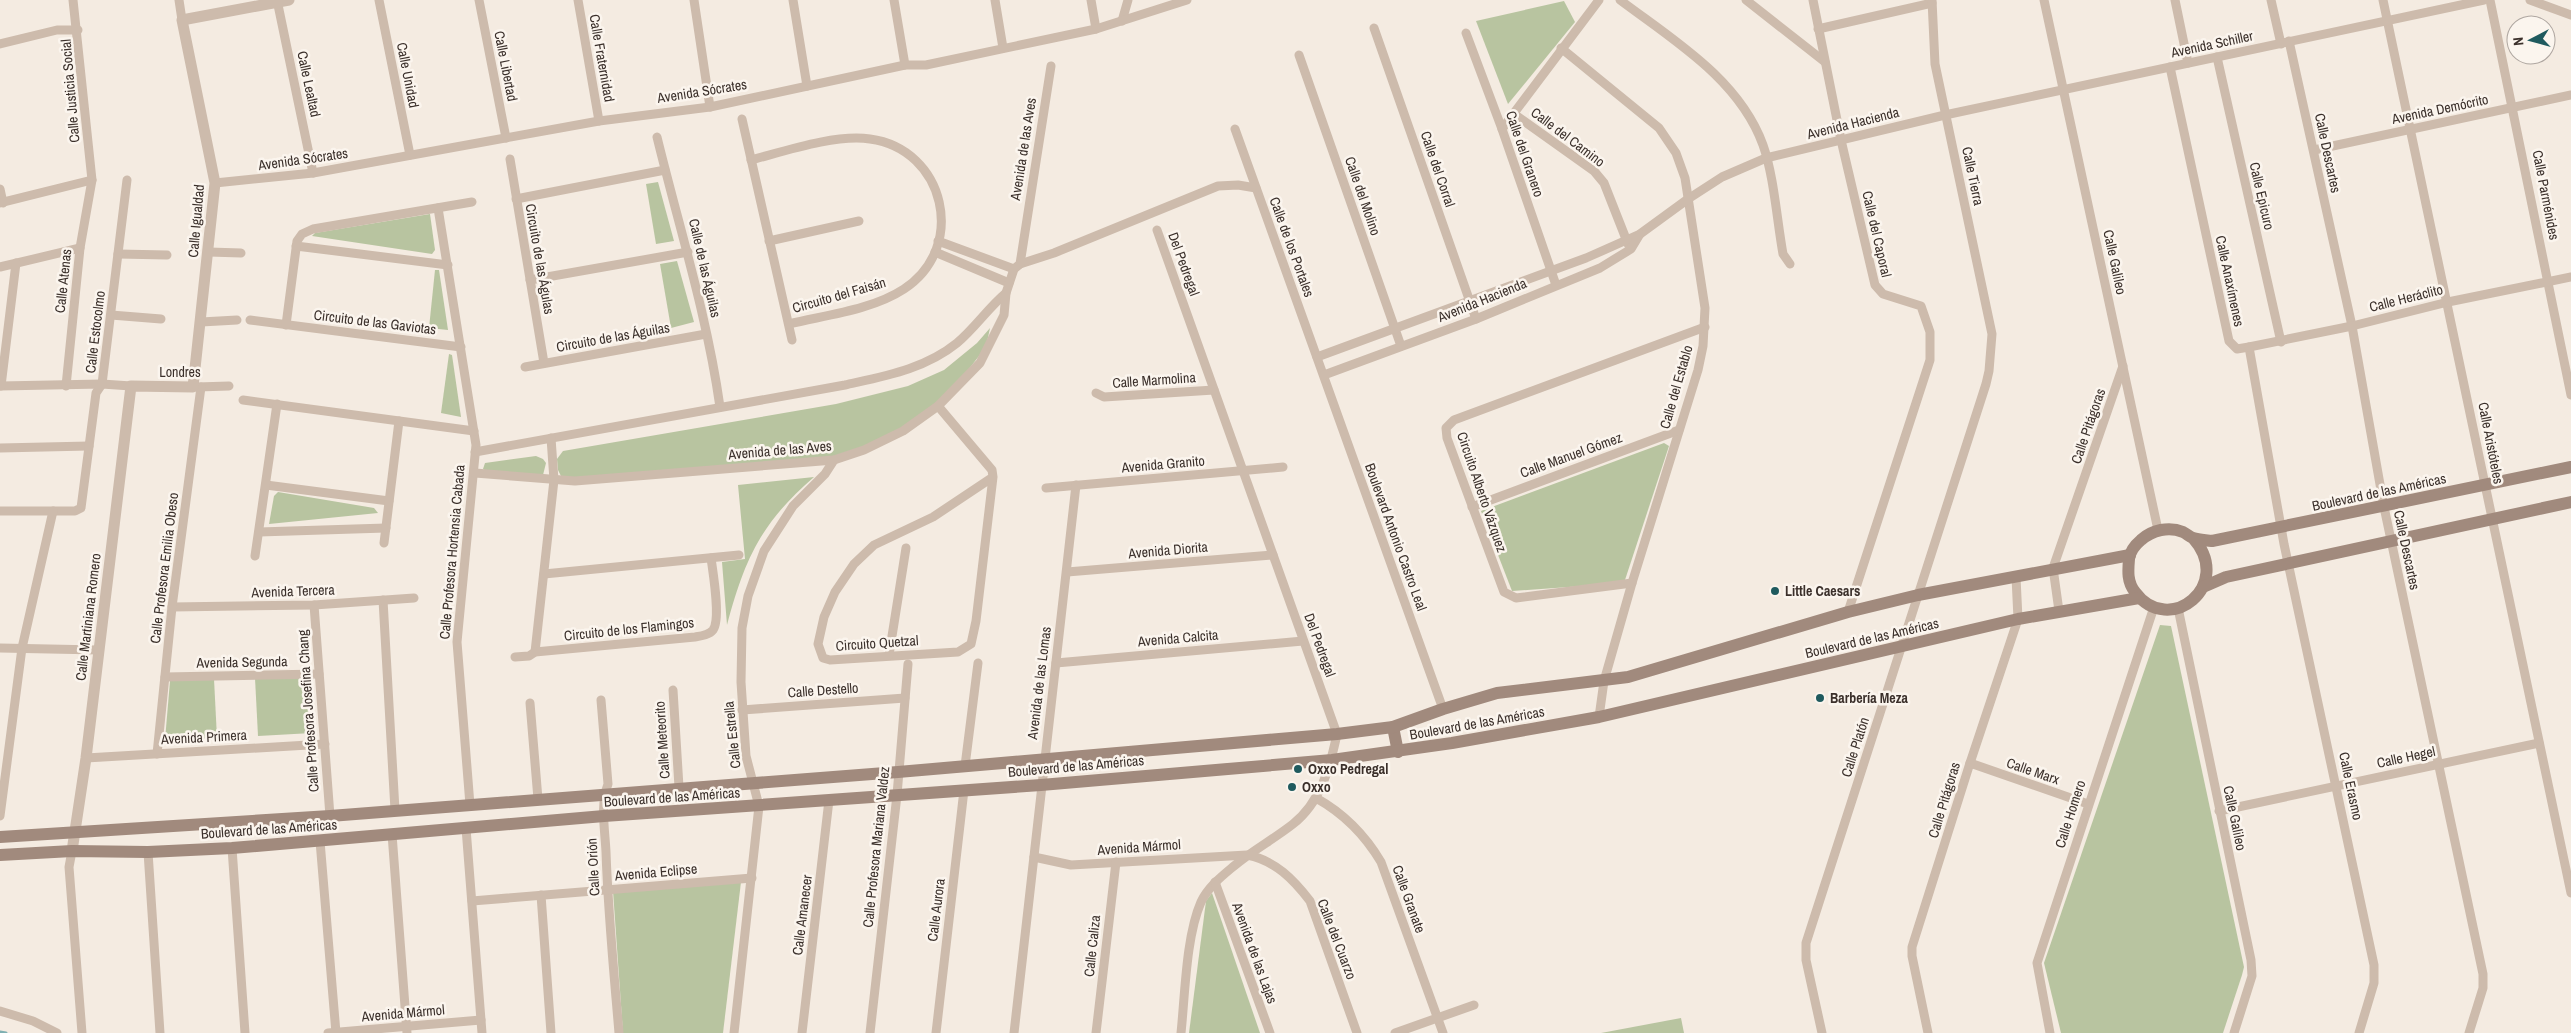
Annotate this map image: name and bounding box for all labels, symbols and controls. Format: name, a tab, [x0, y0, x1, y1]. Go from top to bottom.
street label: Calle Fraternidad	[585, 13, 619, 103]
north arrow	[2506, 15, 2556, 65]
street label: Avenida Schiller	[2168, 26, 2255, 62]
street label: Calle Libertad	[490, 29, 522, 103]
text: N	[2509, 36, 2527, 46]
street label: Calle Justicia Social	[57, 38, 83, 144]
street label: Calle Unidad	[393, 41, 423, 109]
street label: Calle Lealtad	[293, 49, 325, 119]
street label: Avenida Sócrates	[655, 75, 748, 107]
street label: Avenida Demócrito	[2389, 90, 2490, 128]
street label: Avenida de las Aves	[1006, 96, 1040, 203]
street label: Calle del Camino	[1527, 103, 1609, 171]
street label: Avenida Hacienda	[1804, 103, 1902, 143]
street label: Calle del Granero	[1502, 109, 1548, 199]
street label: Calle Descartes	[2311, 111, 2345, 195]
street label: Calle del Corral	[1417, 129, 1459, 209]
street label: Avenida Sócrates	[256, 144, 349, 174]
street label: Calle Tierra	[1958, 145, 1988, 208]
street label: Calle Parménides	[2528, 148, 2564, 242]
street label: Calle del Molino	[1341, 154, 1385, 238]
street label: Calle Epicuro	[2245, 160, 2279, 232]
street label: Calle Igualdad	[184, 184, 208, 258]
street label: Calle del Caporal	[1858, 189, 1896, 279]
street label: Calle de los Portales	[1266, 194, 1319, 300]
street label: Circuito de las Águlas	[521, 202, 559, 316]
street label: Calle de las Águilas	[685, 217, 725, 319]
street label: Calle Galileo	[2099, 228, 2131, 296]
street label: Del Pedregal	[1164, 230, 1204, 298]
street label: Calle Anaxímenes	[2212, 234, 2248, 328]
street label: Calle Atenas	[51, 248, 75, 314]
street label: Circuito del Faisán	[790, 273, 888, 317]
street label: Avenida Hacienda	[1434, 274, 1530, 326]
street label: Calle Heráclito	[2367, 280, 2445, 316]
street label: Calle Estocolmo	[81, 290, 109, 374]
street label: Circuito de las Gaviotas	[313, 306, 437, 338]
street label: Circuito de las Águilas	[555, 318, 671, 356]
street label: Calle del Establo	[1655, 343, 1697, 431]
street label: Londres	[159, 363, 201, 381]
street label: Calle Marmolina	[1112, 368, 1197, 392]
street label: Calle Pitágoras	[2067, 386, 2109, 466]
street label: Calle Aristóteles	[2474, 401, 2508, 486]
street label: Calle Manuel Gómez	[1518, 428, 1625, 482]
street label: Circuito Alberto Vázquez	[1453, 429, 1511, 555]
street label: Avenida de las Aves	[727, 436, 833, 464]
street label: Avenida Granito	[1120, 451, 1205, 477]
street label: Boulevard Antonio Castro Leal	[1361, 461, 1431, 613]
street label: Calle Profesora Hortensia Cabada	[435, 463, 469, 640]
street label: Boulevard de las Américas	[2310, 469, 2448, 515]
street label: Calle Profesora Emilia Obeso	[146, 492, 182, 644]
street label: Calle Descartes	[2390, 508, 2424, 592]
street label: Avenida Diorita	[1127, 538, 1209, 563]
street label: Calle Martiniana Romero	[71, 552, 105, 682]
street label: Avenida Tercera	[250, 581, 336, 601]
place label: Little Caesars	[1785, 582, 1860, 600]
marker: Little Caesars	[1769, 585, 1781, 597]
street label: Del Pedregal	[1300, 611, 1340, 679]
street label: Circuito de los Flamingos	[563, 613, 695, 645]
street label: Boulevard de las Américas	[1803, 614, 1941, 662]
street label: Avenida de las Lomas	[1023, 625, 1055, 741]
street label: Avenida Calcita	[1136, 625, 1220, 651]
street label: Calle Profesora Josefina Chang	[293, 629, 323, 793]
street label: Circuito Quetzal	[835, 631, 919, 655]
street label: Avenida Segunda	[195, 652, 288, 672]
street label: Calle Destello	[787, 679, 859, 701]
place label: Barbería Meza	[1830, 689, 1908, 707]
marker: Barbería Meza	[1814, 692, 1826, 704]
street label: Calle Estrella	[719, 700, 744, 770]
street label: Calle Meteorito	[650, 701, 674, 779]
street label: Boulevard de las Américas	[1408, 702, 1546, 744]
street label: Calle Platón	[1837, 715, 1873, 779]
street label: Avenida Primera	[160, 726, 248, 748]
street label: Calle Hegel	[2375, 742, 2437, 772]
street label: Calle Erasmo	[2335, 750, 2367, 822]
street label: Boulevard de las Américas	[1007, 751, 1145, 781]
street label: Calle Marx	[2004, 754, 2062, 789]
place label: Oxxo Pedregal	[1308, 760, 1388, 778]
street label: Calle Pitágoras	[1924, 760, 1964, 840]
marker: Oxxo Pedregal	[1292, 763, 1304, 775]
street label: Calle Profesora Mariana Valdez	[859, 765, 893, 928]
place label: Oxxo	[1302, 778, 1331, 796]
street label: Calle Homero	[2051, 778, 2089, 850]
marker: Oxxo	[1286, 781, 1298, 793]
street label: Boulevard de las Américas	[603, 783, 741, 811]
street label: Calle Galileo	[2219, 784, 2251, 852]
street label: Boulevard de las Américas	[200, 815, 338, 843]
street label: Avenida Mármol	[1096, 835, 1181, 859]
street label: Calle Orión	[582, 838, 604, 896]
street label: Avenida Eclipse	[613, 859, 698, 885]
street label: Calle Granate	[1388, 863, 1430, 935]
street label: Calle Amanecer	[788, 874, 816, 956]
street label: Calle Aurora	[923, 877, 949, 942]
street label: Calle del Cuarzo	[1313, 896, 1361, 982]
street label: Avenida de las Lajas	[1228, 899, 1282, 1006]
street label: Calle Caliza	[1080, 914, 1104, 978]
street label: Avenida Mármol	[360, 1000, 445, 1026]

